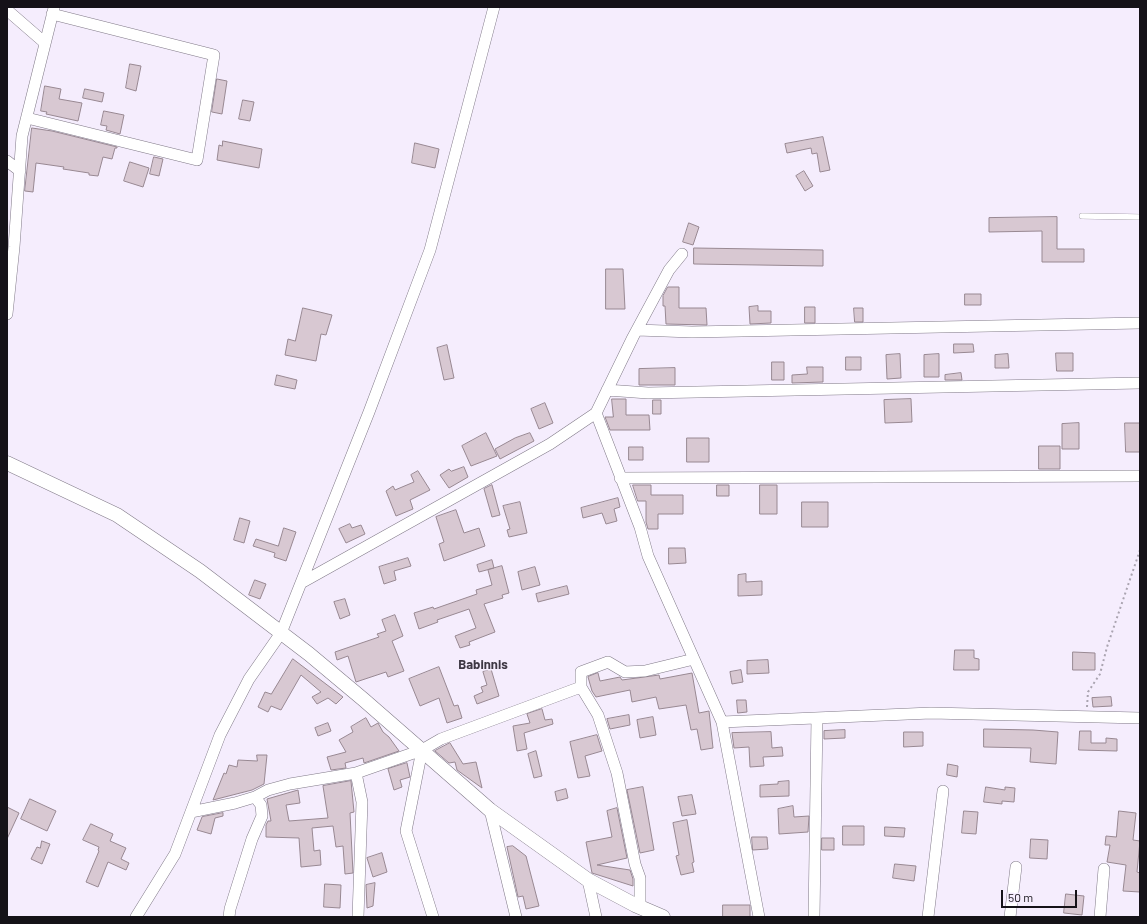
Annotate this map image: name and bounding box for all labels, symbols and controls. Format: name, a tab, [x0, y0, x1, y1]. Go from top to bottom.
district label: Babinnis	[458, 657, 508, 673]
scale bar	[1003, 882, 1079, 908]
text: 50 m	[1008, 890, 1033, 904]

